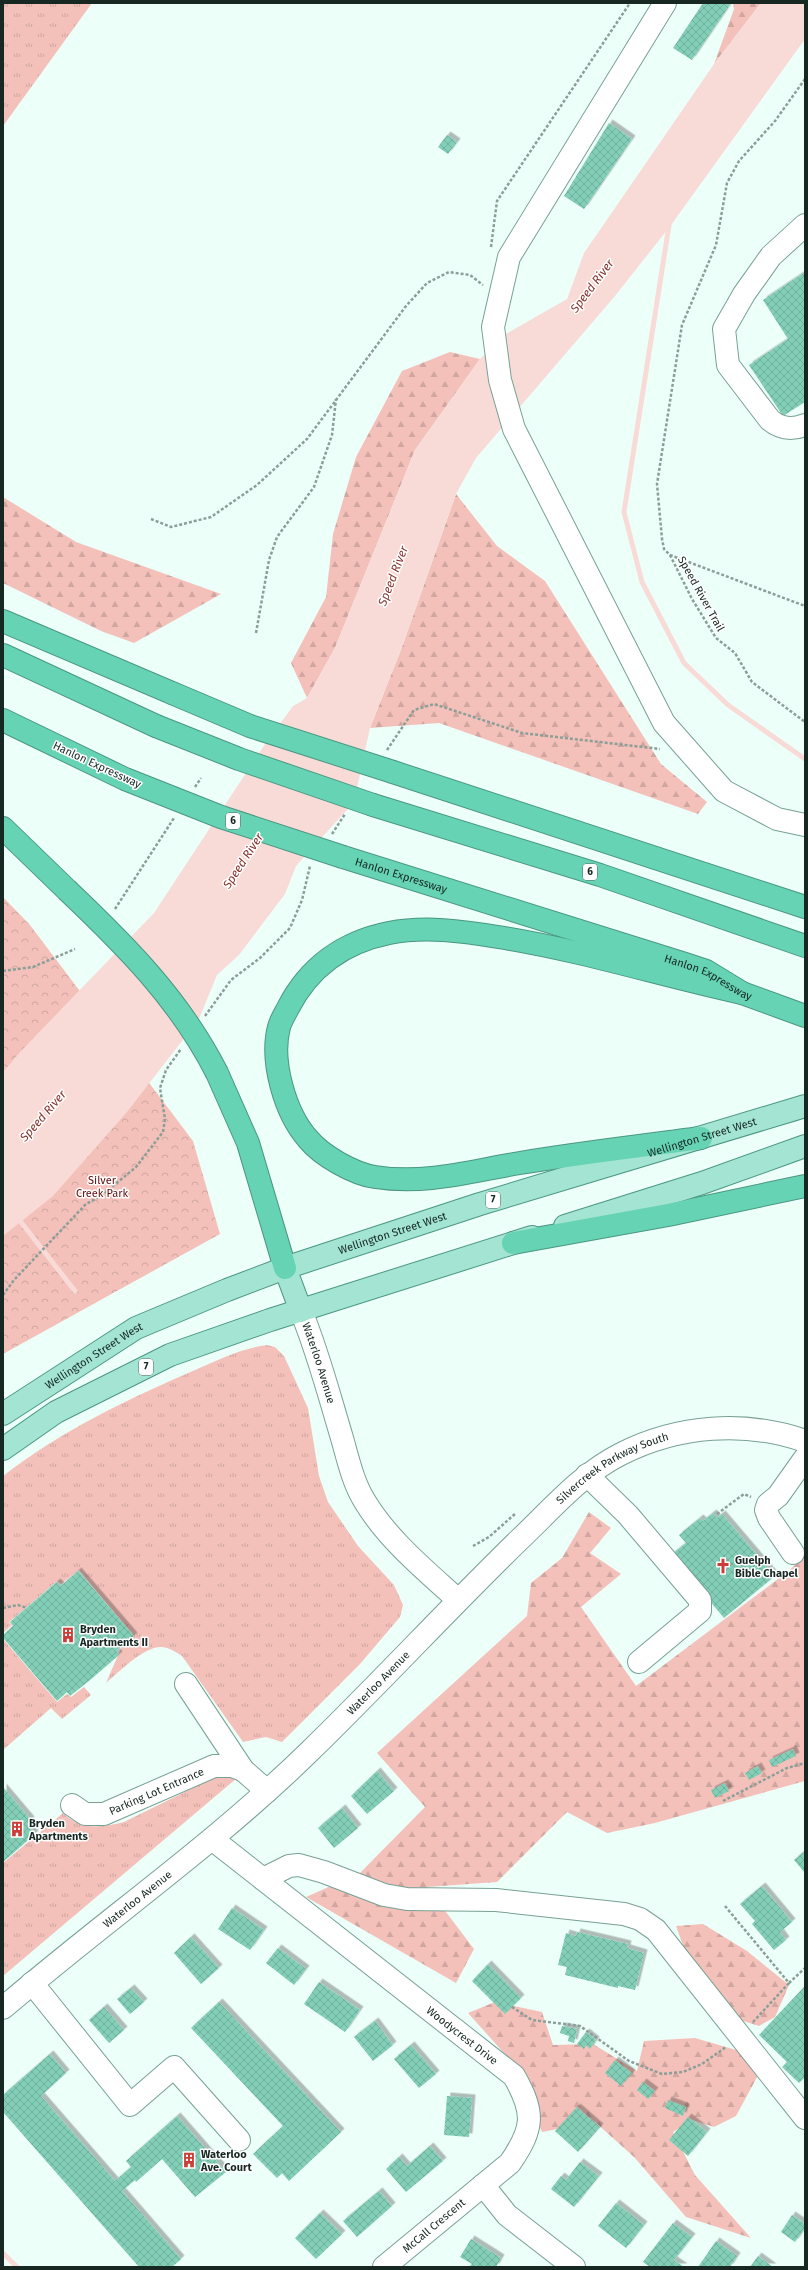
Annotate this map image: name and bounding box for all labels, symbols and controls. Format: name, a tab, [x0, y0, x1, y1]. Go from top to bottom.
water label: Speed River	[567, 256, 617, 316]
water label: Speed River	[375, 544, 411, 609]
street label: Speed River Trail	[675, 554, 727, 634]
street label: Hanlon Expressway	[51, 739, 144, 791]
road number: 6	[226, 813, 240, 829]
water label: Speed River	[219, 830, 266, 892]
street label: Hanlon Expressway	[354, 855, 449, 896]
road number: 6	[583, 864, 597, 880]
street label: Hanlon Expressway	[663, 951, 754, 1003]
water label: Speed River	[16, 1087, 69, 1145]
street label: Wellington Street West	[646, 1115, 758, 1160]
park label: Silver Creek Park	[76, 1174, 128, 1200]
road number: 7	[486, 1192, 500, 1208]
street label: Wellington Street West	[336, 1209, 448, 1257]
street label: Wellington Street West	[43, 1320, 144, 1392]
street label: Waterloo Avenue	[300, 1321, 338, 1405]
road number: 7	[139, 1359, 153, 1375]
street label: Silvercreek Parkway South	[553, 1430, 670, 1507]
place label: Guelph Bible Chapel	[735, 1554, 799, 1580]
church icon: Guelph Bible Chapel	[714, 1557, 732, 1575]
place label: Bryden Apartments II	[79, 1623, 148, 1649]
building icon: Bryden Apartments II	[59, 1626, 77, 1644]
street label: Waterloo Avenue	[344, 1648, 412, 1717]
street label: Parking Lot Entrance	[107, 1765, 206, 1817]
place label: Bryden Apartments	[28, 1817, 89, 1843]
building icon: Bryden Apartments	[8, 1820, 26, 1838]
street label: Waterloo Avenue	[100, 1868, 174, 1930]
street label: Woodycrest Drive	[424, 2003, 500, 2067]
place label: Waterloo Ave. Court	[200, 2148, 252, 2174]
building icon: Waterloo Ave. Court	[180, 2151, 198, 2169]
street label: McCall Crescent	[400, 2196, 468, 2256]

